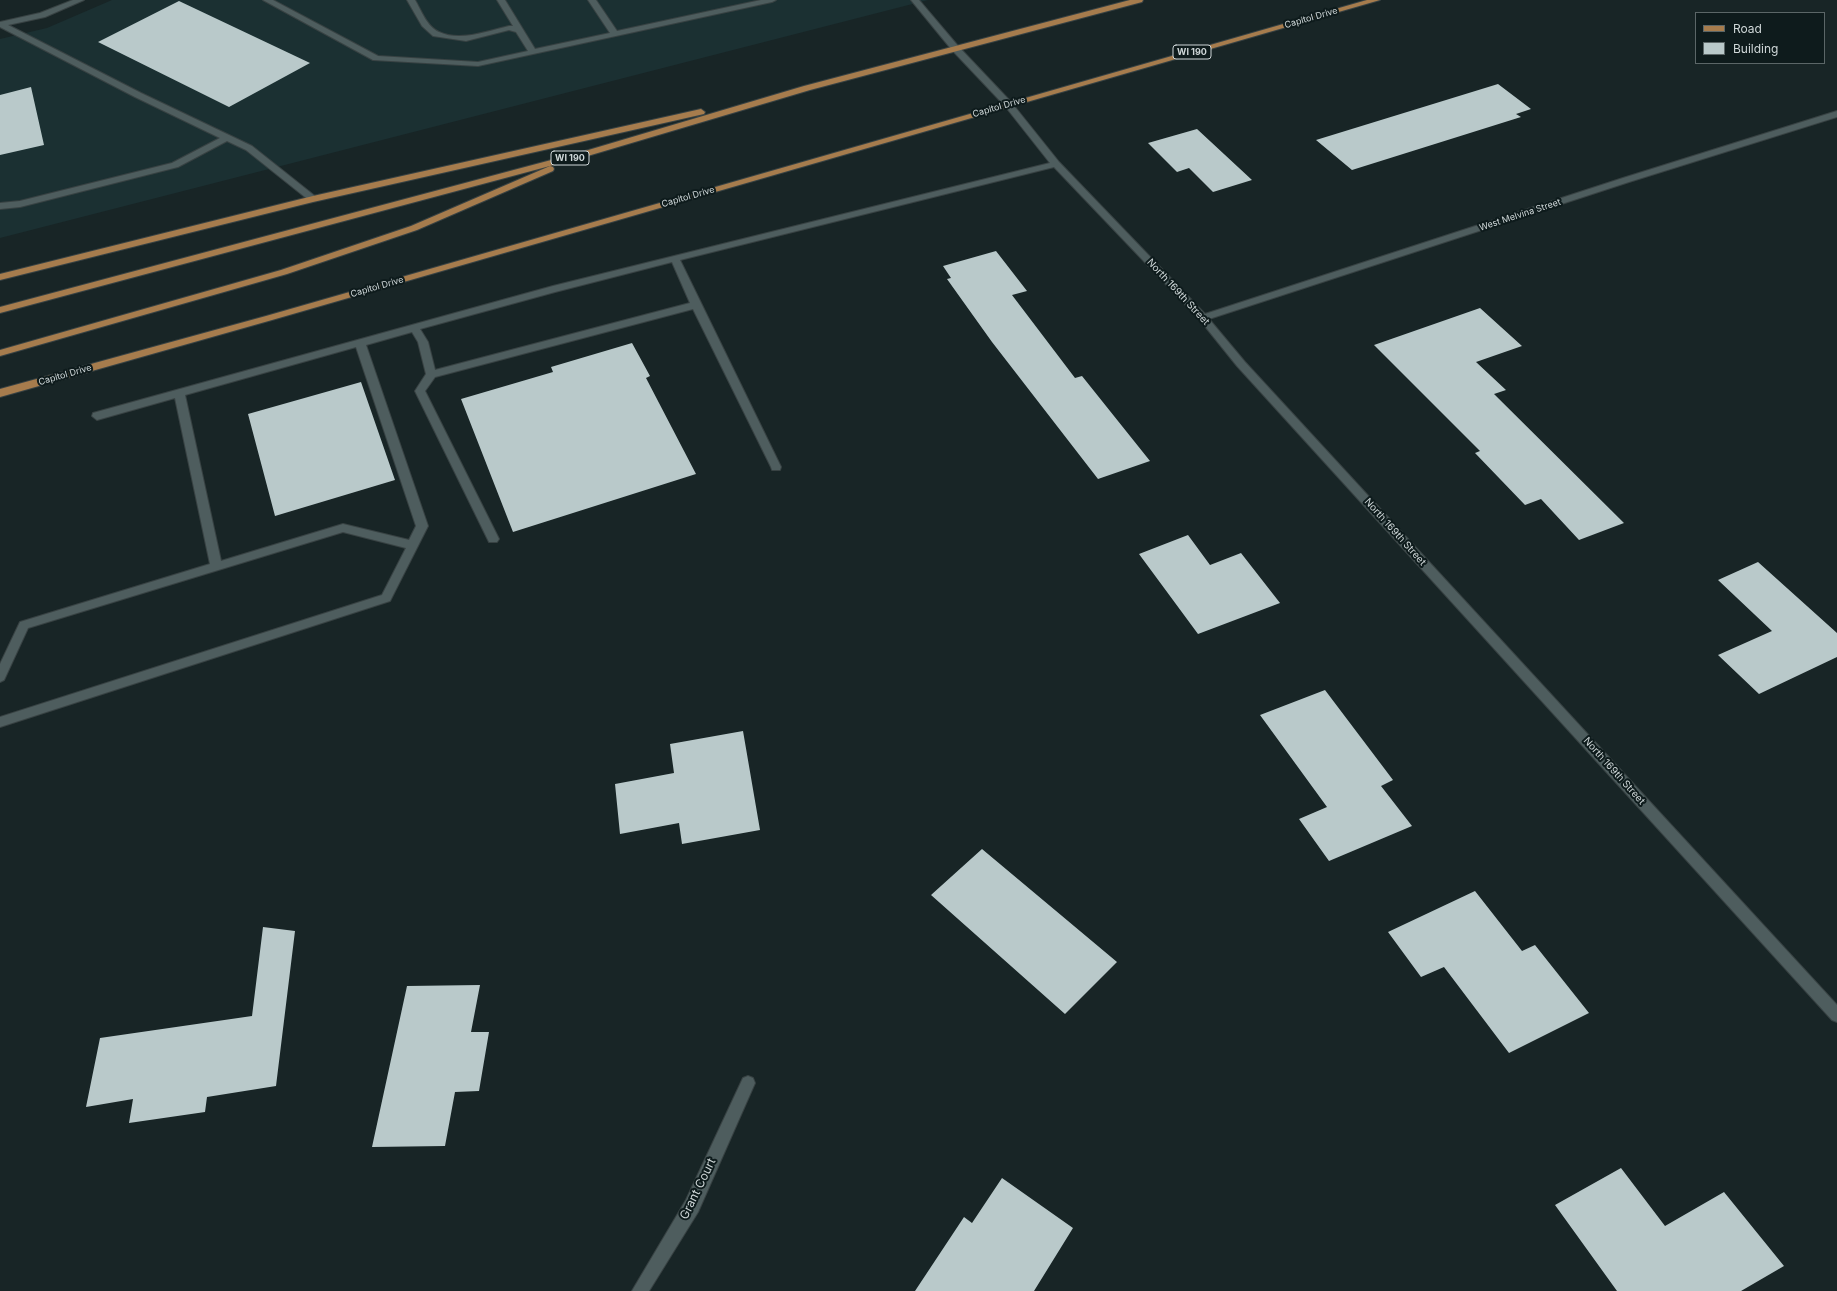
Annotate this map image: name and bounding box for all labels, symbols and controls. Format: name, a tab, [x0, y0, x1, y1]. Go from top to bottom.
street label: Capitol Drive	[1283, 5, 1339, 31]
legend	[1695, 12, 1825, 64]
text: Road	[1733, 21, 1762, 36]
text: Building	[1733, 41, 1778, 56]
road number: WI 190	[1173, 45, 1211, 59]
street label: Capitol Drive	[971, 94, 1027, 120]
road number: WI 190	[551, 151, 589, 165]
street label: Capitol Drive	[660, 184, 716, 210]
street label: West Melvina Street	[1478, 197, 1562, 233]
street label: North 169th Street	[1144, 256, 1212, 328]
street label: Capitol Drive	[349, 274, 405, 300]
street label: Capitol Drive	[37, 362, 93, 388]
street label: North 169th Street	[1362, 496, 1428, 568]
street label: North 169th Street	[1581, 735, 1647, 807]
street label: Grant Court	[677, 1156, 719, 1222]

